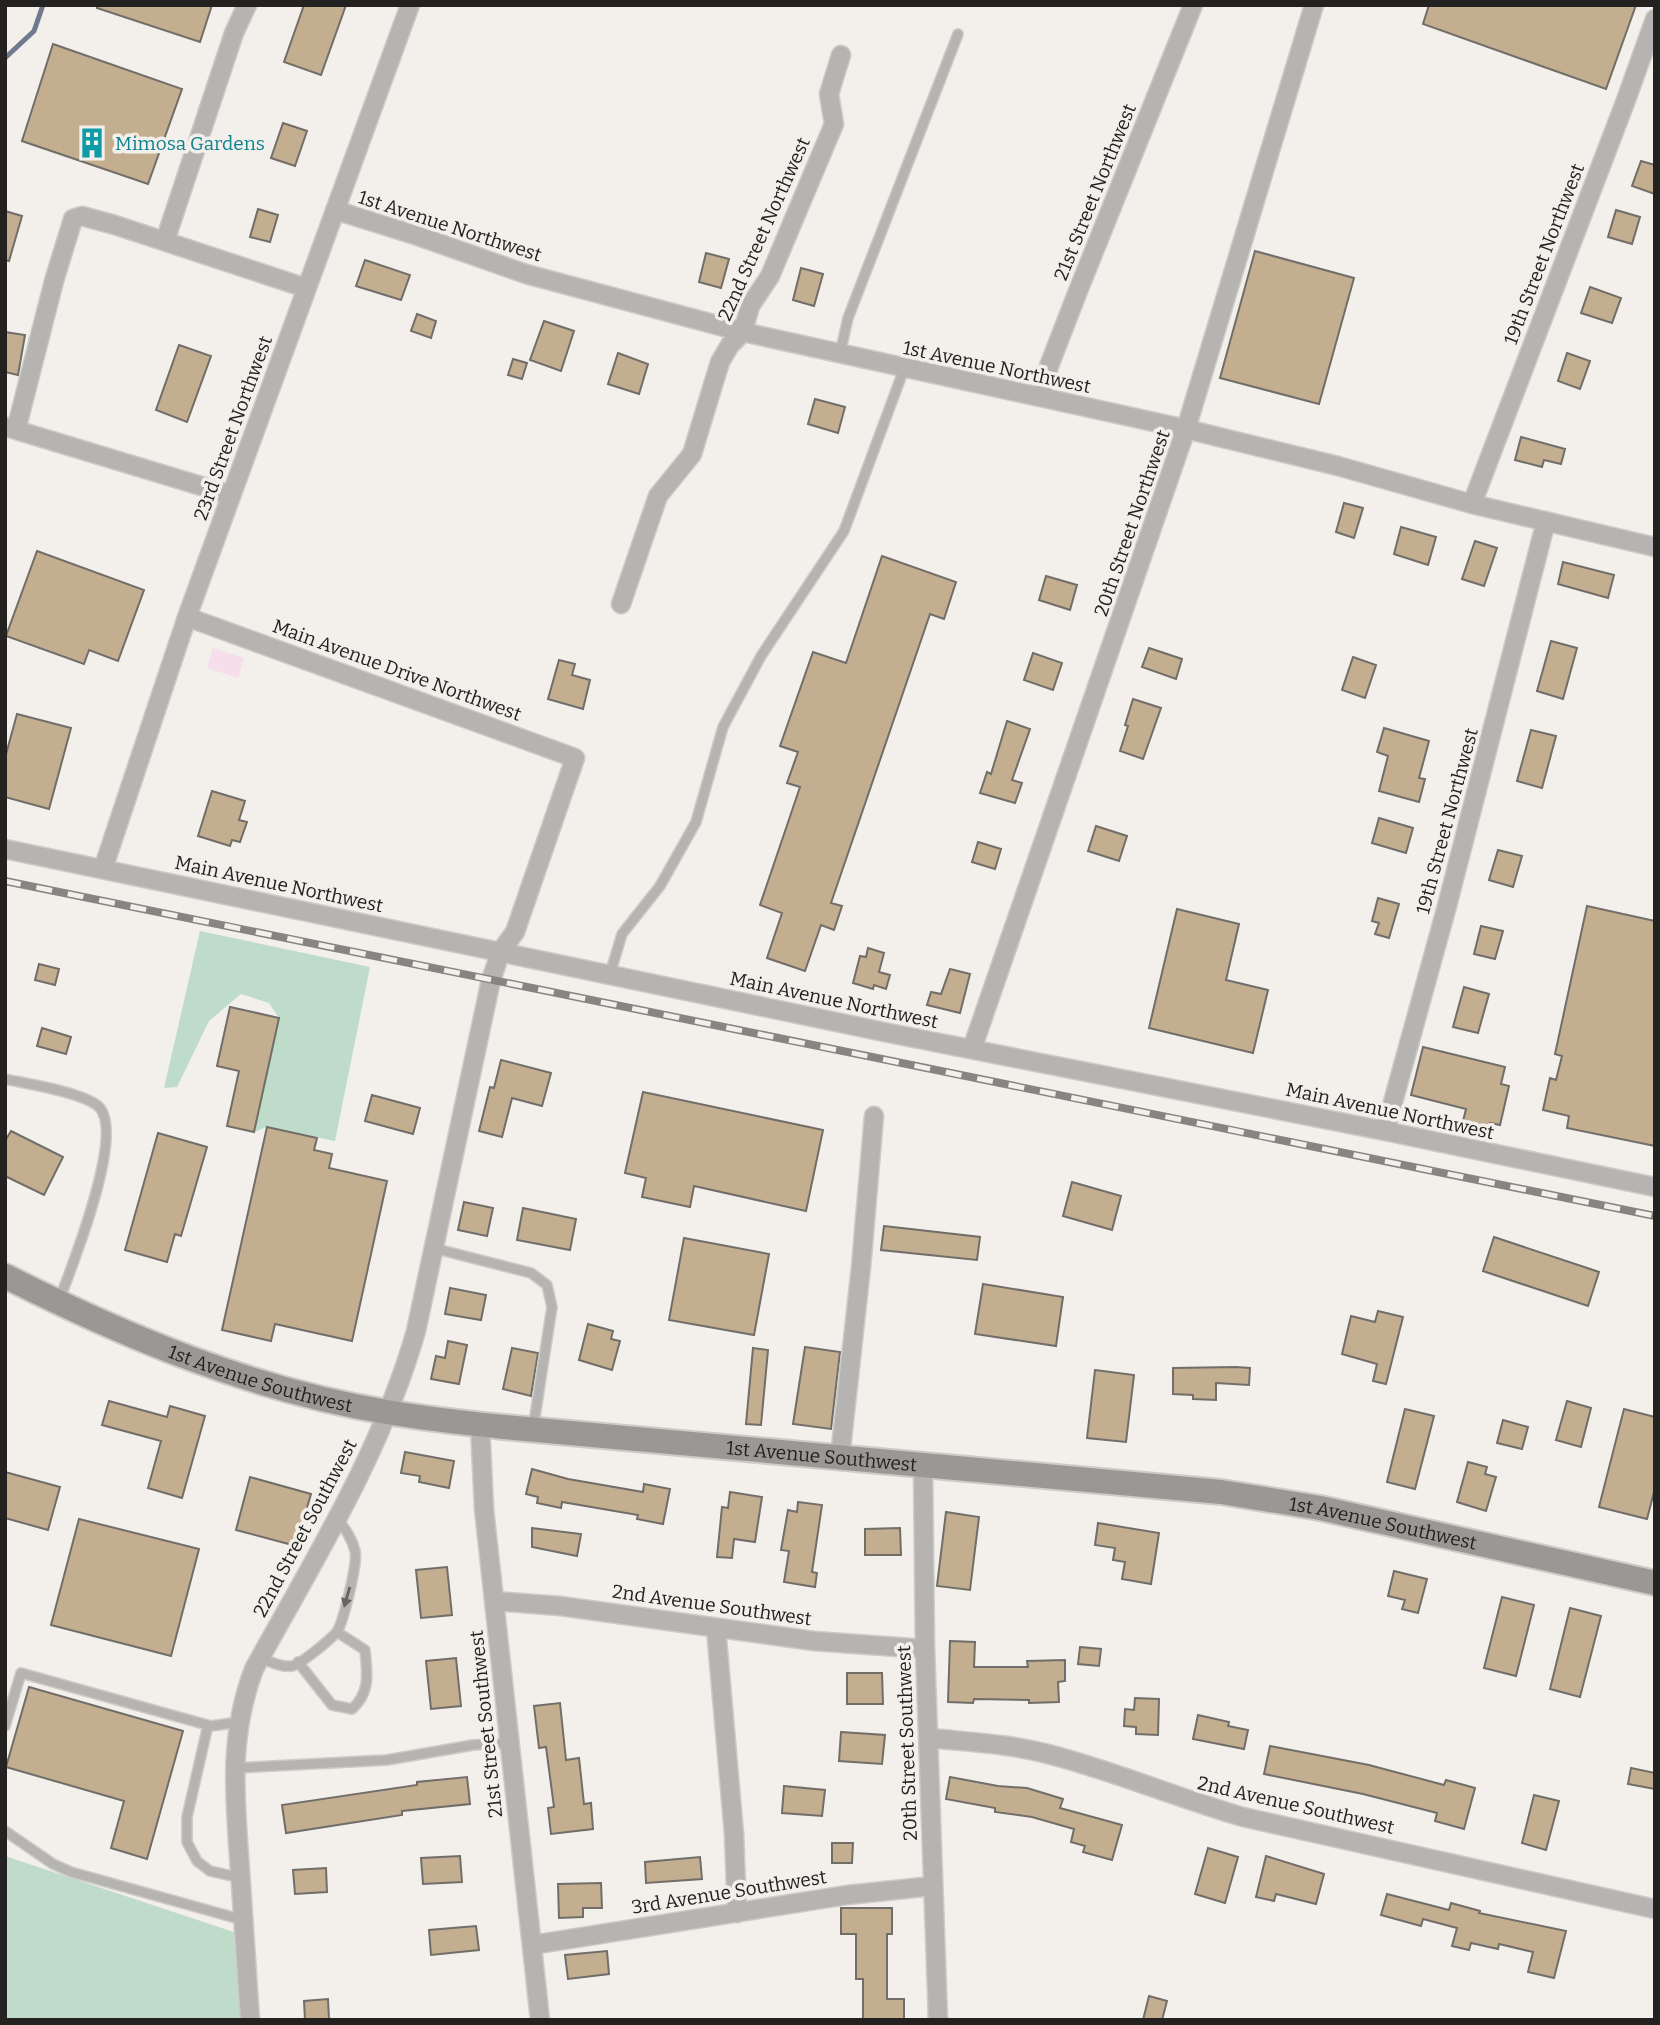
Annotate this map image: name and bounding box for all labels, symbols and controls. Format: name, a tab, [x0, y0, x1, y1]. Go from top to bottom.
street label: 21st Street Northwest	[1049, 100, 1141, 284]
building icon: Mimosa Gardens	[75, 126, 109, 160]
place label: Mimosa Gardens	[115, 132, 265, 155]
street label: 22nd Street Northwest	[713, 134, 815, 324]
street label: 19th Street Northwest	[1499, 160, 1589, 348]
street label: 1st Avenue Northwest	[355, 185, 545, 267]
street label: 23rd Street Northwest	[189, 333, 277, 523]
street label: 1st Avenue Northwest	[901, 336, 1093, 398]
street label: 20th Street Northwest	[1089, 427, 1175, 619]
street label: Main Avenue Drive Northwest	[269, 614, 525, 726]
street label: 19th Street Northwest	[1411, 725, 1483, 917]
street label: Main Avenue Northwest	[173, 851, 385, 917]
street label: Main Avenue Northwest	[728, 967, 940, 1033]
street label: Main Avenue Northwest	[1284, 1078, 1496, 1144]
street label: 1st Avenue Southwest	[165, 1340, 355, 1417]
street label: 22nd Street Southwest	[248, 1435, 362, 1621]
street label: 1st Avenue Southwest	[725, 1436, 918, 1476]
street label: 1st Avenue Southwest	[1288, 1492, 1479, 1554]
street label: 2nd Avenue Southwest	[611, 1580, 813, 1630]
one-way arrow	[342, 1587, 352, 1608]
street label: 21st Street Southwest	[465, 1629, 507, 1819]
street label: 20th Street Southwest	[892, 1645, 922, 1841]
street label: 2nd Avenue Southwest	[1195, 1771, 1397, 1839]
street label: 3rd Avenue Southwest	[630, 1865, 828, 1919]

